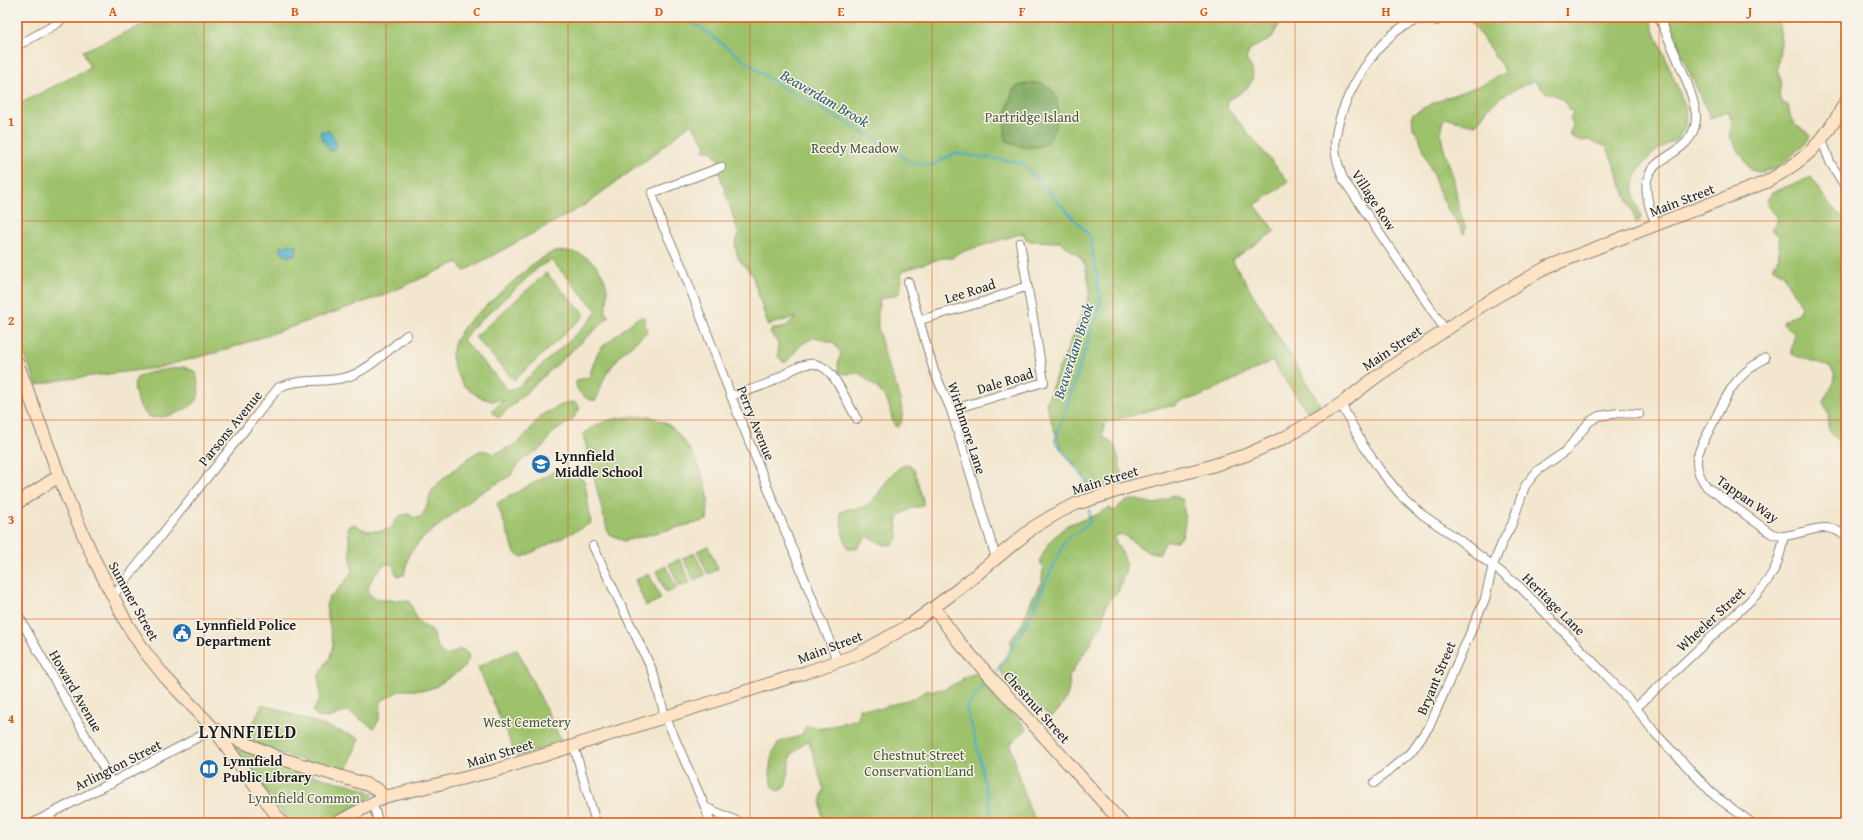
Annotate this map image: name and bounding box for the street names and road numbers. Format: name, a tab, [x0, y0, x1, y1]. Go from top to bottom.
street label: Village Row	[1347, 166, 1401, 234]
street label: Main Street	[1646, 178, 1718, 222]
street label: Lee Road	[942, 274, 998, 308]
street label: Main Street	[1358, 321, 1426, 375]
street label: Dale Road	[974, 363, 1036, 399]
street label: Wirthmore Lane	[943, 379, 991, 477]
street label: Perry Avenue	[732, 383, 780, 464]
street label: Parsons Avenue	[193, 386, 267, 470]
street label: Main Street	[1069, 460, 1141, 500]
street label: Tappan Way	[1713, 470, 1783, 528]
street label: Summer Street	[104, 558, 164, 644]
street label: Heritage Lane	[1518, 568, 1590, 640]
street label: Wheeler Street	[1672, 582, 1750, 656]
street label: Main Street	[794, 625, 866, 669]
street label: Bryant Street	[1411, 638, 1461, 718]
street label: Howard Avenue	[44, 646, 108, 736]
street label: Chestnut Street	[999, 666, 1075, 748]
street label: Main Street	[464, 733, 536, 773]
street label: Arlington Street	[71, 734, 165, 796]

